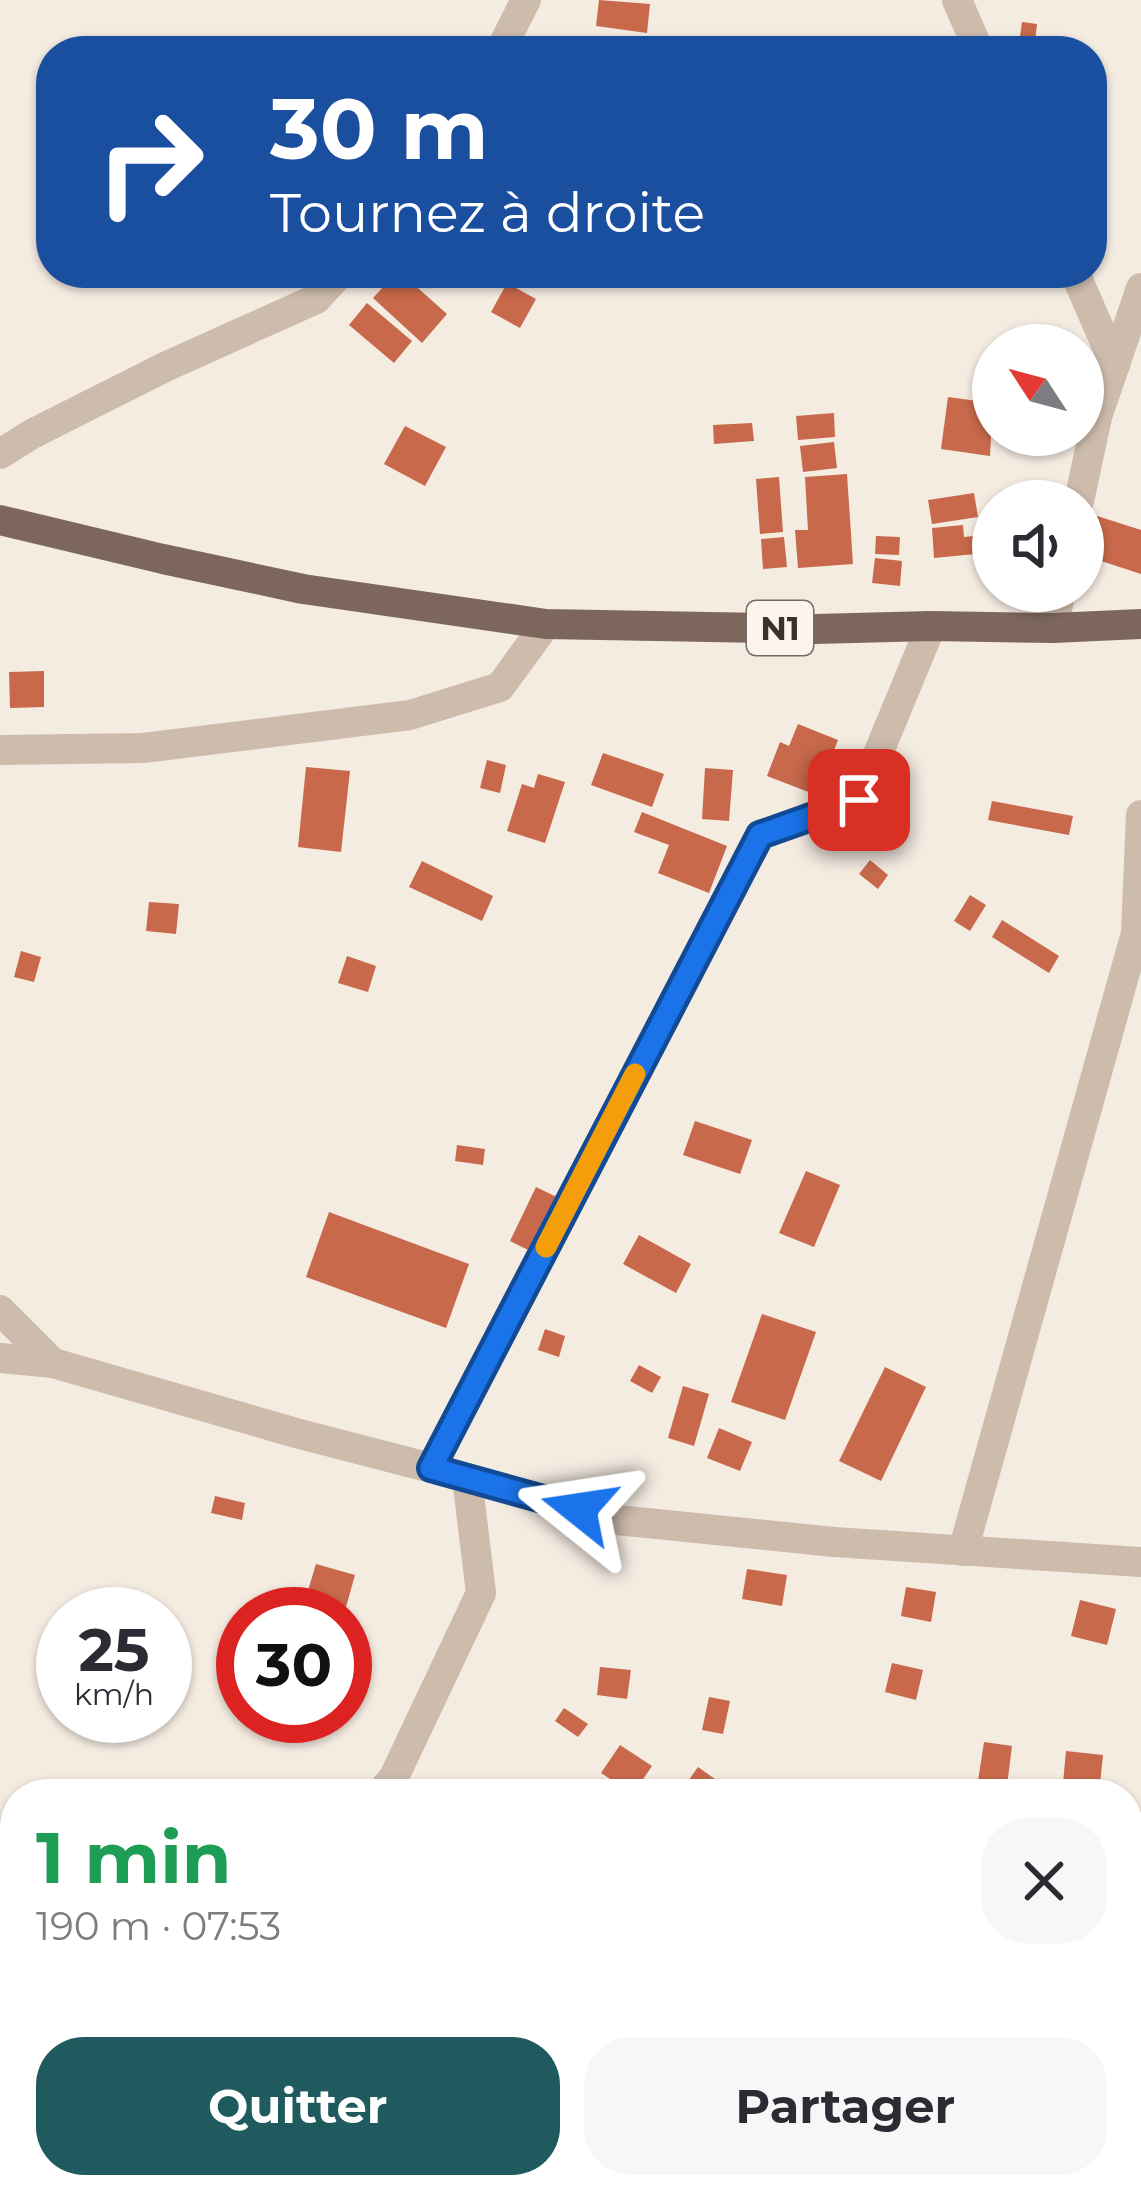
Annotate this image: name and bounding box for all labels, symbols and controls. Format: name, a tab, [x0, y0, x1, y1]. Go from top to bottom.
text: 30 m	[270, 78, 489, 180]
icon: right	[72, 84, 228, 240]
text: Tournez à droite	[270, 180, 705, 246]
north arrow	[972, 324, 1104, 456]
map controls	[972, 324, 1104, 612]
button: sound	[972, 480, 1104, 612]
road number: N1	[747, 601, 813, 655]
pin	[808, 749, 910, 851]
icon: arrive	[826, 767, 892, 833]
position arrow	[516, 1446, 642, 1572]
speed limit sign: 30	[216, 1587, 372, 1743]
text: 25	[78, 1613, 150, 1686]
text: km/h	[74, 1676, 154, 1713]
text: 1 min	[36, 1813, 232, 1901]
button: close	[981, 1818, 1107, 1944]
text: 190 m · 07:53	[36, 1902, 281, 1950]
button: Quitter	[36, 2037, 560, 2175]
button: Partager	[584, 2037, 1107, 2175]

